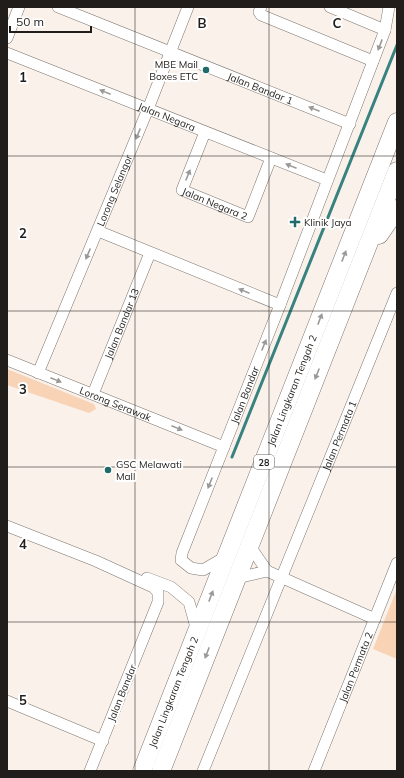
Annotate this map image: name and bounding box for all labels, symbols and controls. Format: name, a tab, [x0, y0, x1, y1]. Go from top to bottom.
scale bar	[10, 8, 91, 34]
text: 50 m	[16, 14, 44, 29]
text: B	[198, 15, 207, 31]
text: C	[333, 15, 342, 31]
one-way arrow	[376, 39, 382, 51]
place label: MBE Mail Boxes ETC	[149, 58, 198, 83]
marker: MBE Mail Boxes ETC	[201, 65, 211, 75]
text: 1	[19, 69, 27, 85]
street label: Jalan Bandar 1	[226, 69, 295, 107]
one-way arrow	[99, 88, 111, 94]
street label: Jalan Negara	[136, 99, 198, 134]
one-way arrow	[307, 106, 319, 112]
one-way arrow	[134, 129, 140, 141]
street label: Lorong Selangor	[93, 152, 135, 228]
one-way arrow	[284, 162, 296, 168]
one-way arrow	[186, 168, 192, 180]
street label: Jalan Negara 2	[180, 184, 250, 223]
marker: Klinik Jaya	[289, 216, 301, 228]
place label: Klinik Jaya	[304, 216, 352, 229]
text: 2	[19, 225, 27, 241]
one-way arrow	[85, 249, 91, 260]
one-way arrow	[342, 250, 348, 262]
street label: Jalan Bandar 13	[101, 286, 142, 361]
one-way arrow	[238, 288, 250, 294]
one-way arrow	[317, 312, 323, 324]
street label: Jalan Lingkaran Tengah 2	[264, 333, 319, 448]
one-way arrow	[262, 339, 268, 351]
street label: Jalan Bandar	[227, 364, 262, 425]
one-way arrow	[314, 368, 320, 380]
one-way arrow	[51, 377, 63, 383]
text: 3	[19, 381, 27, 397]
street label: Lorong Serawak	[78, 383, 154, 424]
street label: Jalan Permata 1	[319, 399, 359, 473]
one-way arrow	[171, 425, 183, 431]
road number: 28	[254, 455, 274, 469]
place label: GSC Melawati Mall	[116, 458, 182, 483]
marker: GSC Melawati Mall	[103, 465, 113, 475]
one-way arrow	[206, 477, 212, 489]
text: 4	[19, 536, 27, 552]
one-way arrow	[209, 590, 215, 602]
street label: Jalan Permata 2	[336, 630, 375, 704]
street label: Jalan Lingkaran Tengah 2	[145, 634, 201, 749]
one-way arrow	[204, 648, 210, 660]
street label: Jalan Bandar	[105, 662, 139, 723]
text: 5	[19, 692, 27, 708]

